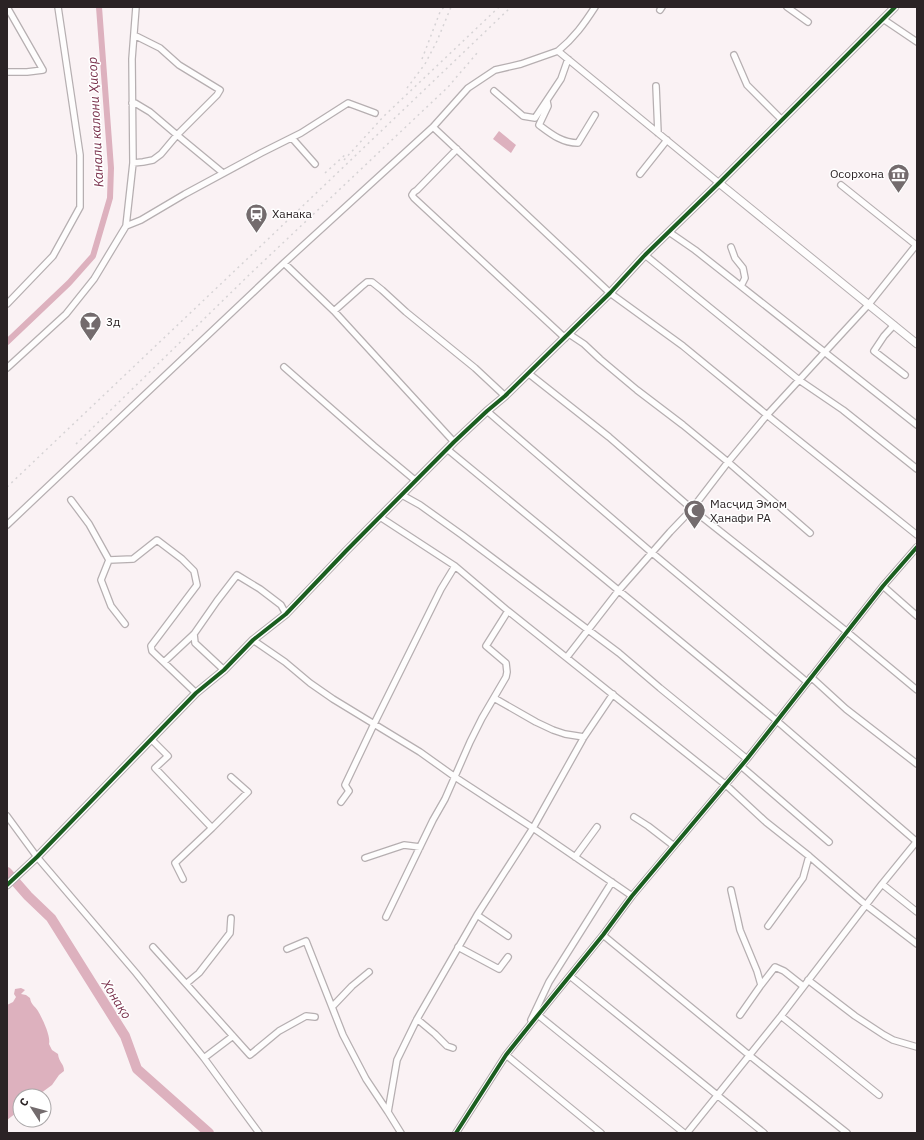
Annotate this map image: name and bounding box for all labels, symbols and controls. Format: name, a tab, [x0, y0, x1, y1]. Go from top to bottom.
water label: Канали калони Ҳисор	[84, 56, 107, 188]
museum icon: Осорхона	[886, 161, 912, 194]
place label: Осорхона	[830, 166, 885, 181]
station icon: Ханака	[244, 201, 270, 234]
place label: Ханака	[272, 206, 313, 221]
bar icon: 3д	[77, 309, 103, 342]
place label: 3д	[106, 314, 120, 329]
place label: Масҷид Эмом Ҳанафи РА	[710, 496, 787, 525]
mosque icon: Масҷид Эмом Ҳанафи РА	[681, 498, 707, 531]
water label: Хонақо	[97, 976, 135, 1022]
north arrow	[12, 1088, 52, 1128]
text: С	[16, 1095, 32, 1109]

